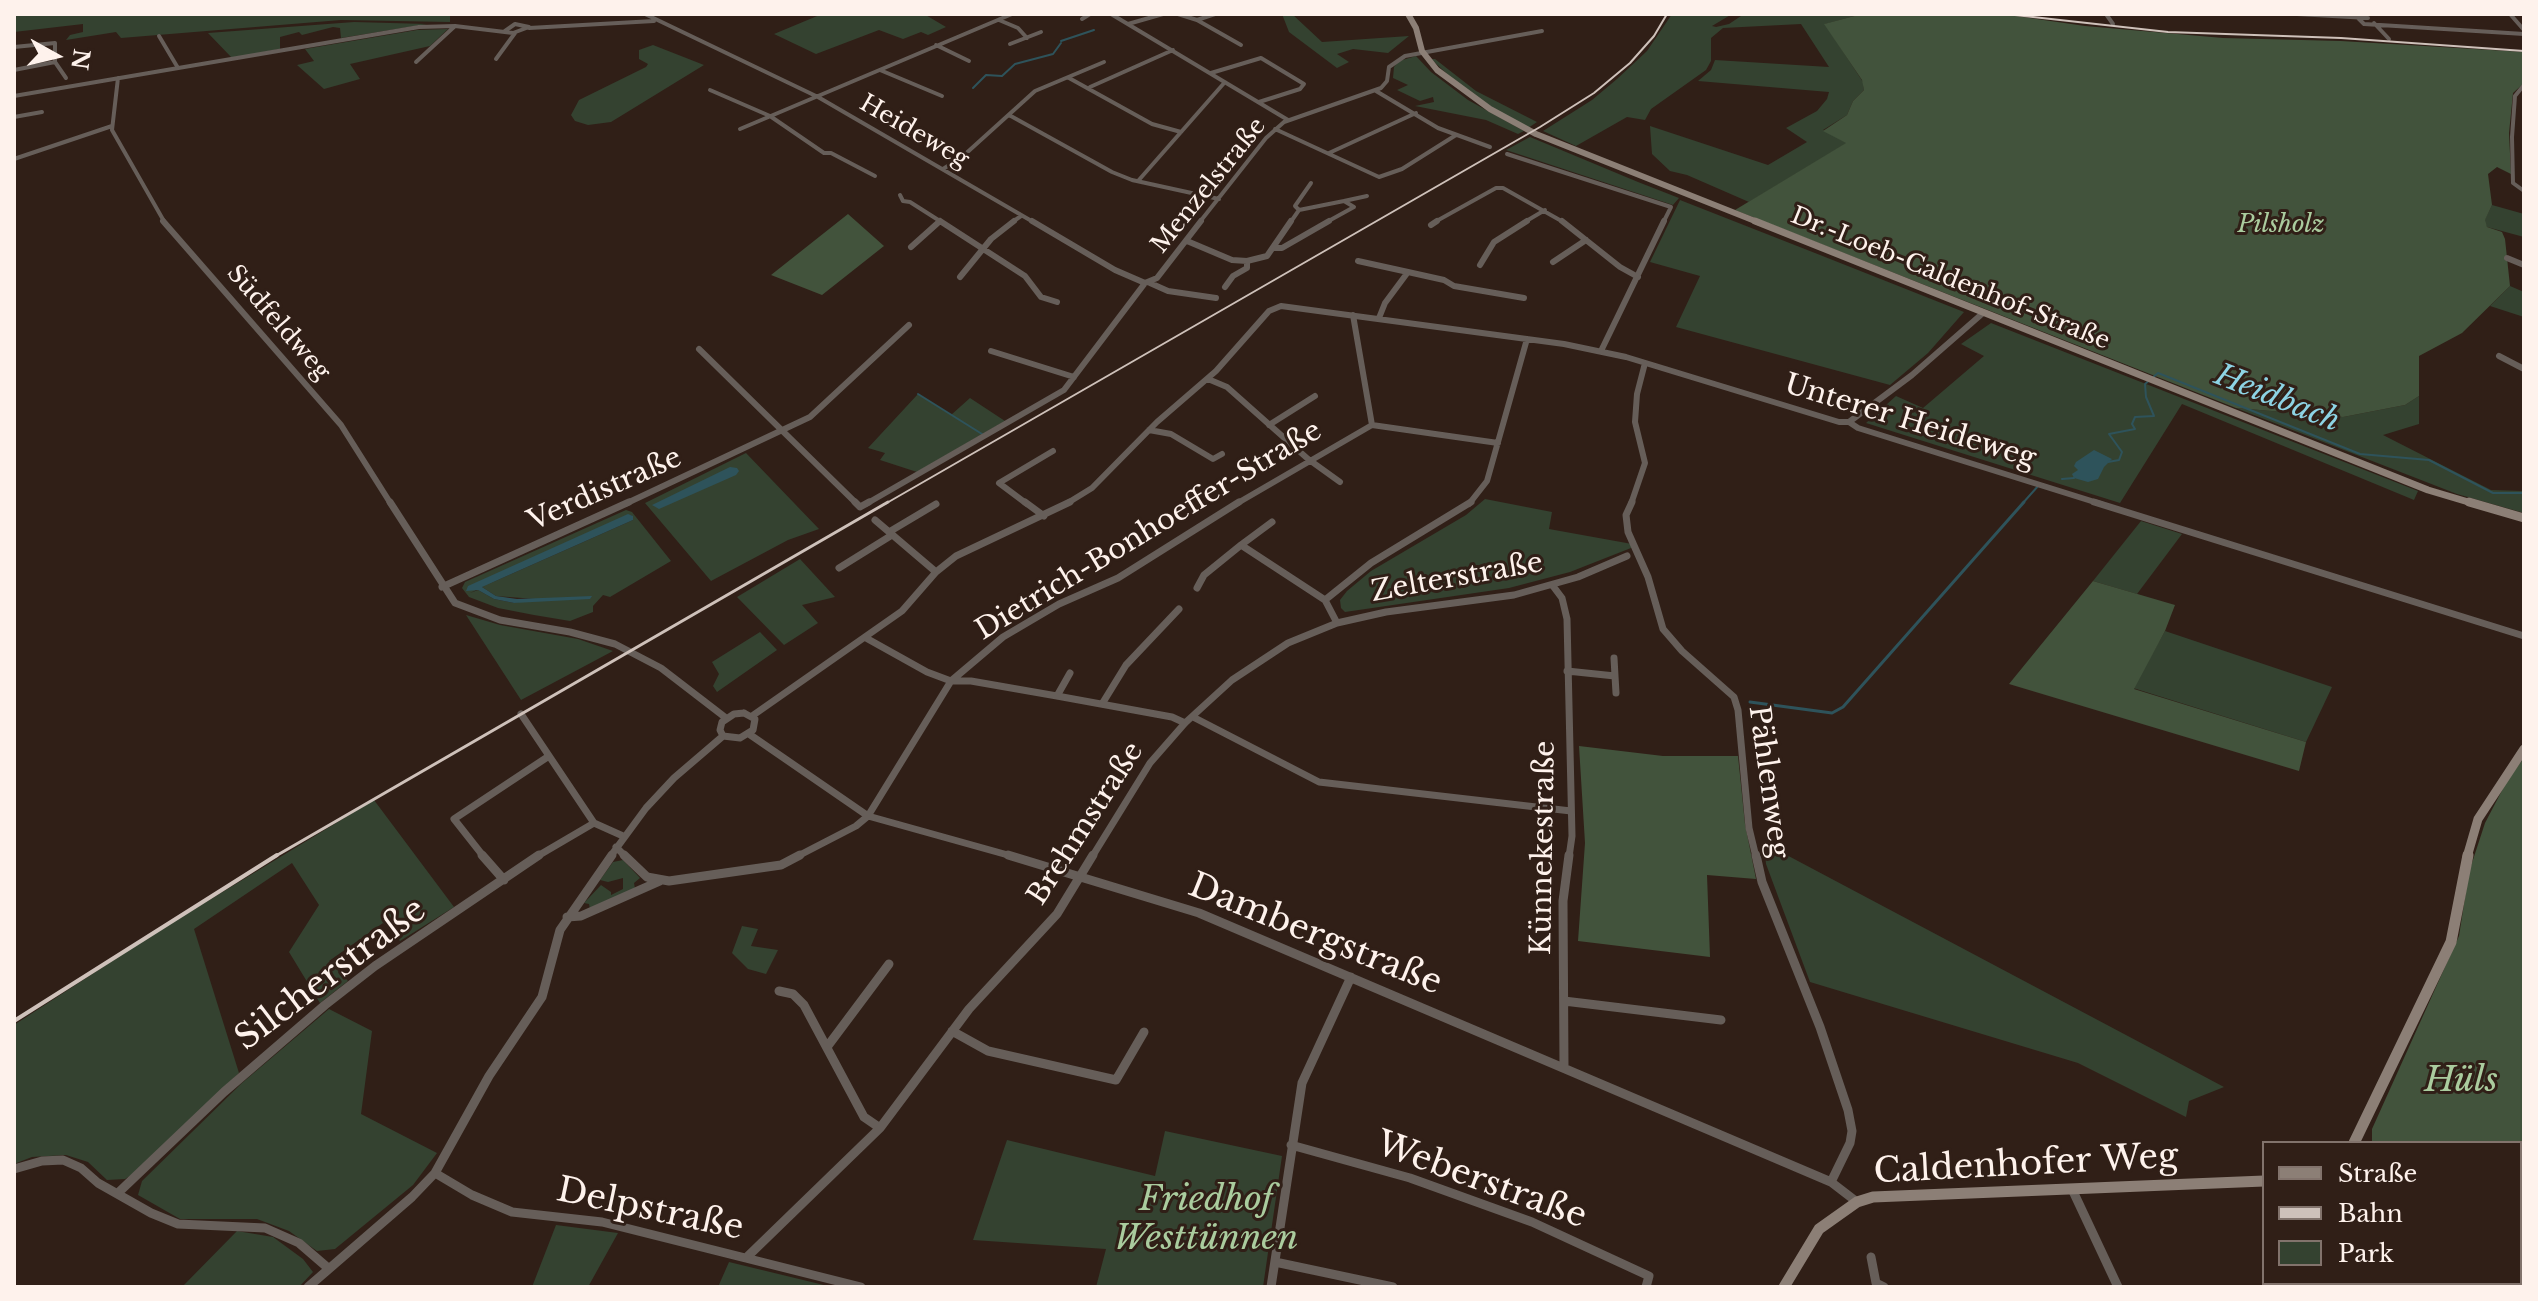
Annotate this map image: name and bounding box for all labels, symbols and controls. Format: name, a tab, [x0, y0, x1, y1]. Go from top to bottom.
north arrow	[16, 16, 96, 96]
text: N	[65, 47, 95, 72]
street label: Heideweg	[854, 89, 974, 175]
street label: Menzelstraße	[1146, 113, 1272, 259]
street label: Dr.-Loeb-Caldenhof-Straße	[1786, 202, 2114, 356]
park label: Pilsholz	[2237, 211, 2325, 239]
street label: Südfeldweg	[220, 260, 336, 386]
water label: Heidbach	[2209, 358, 2345, 440]
street label: Unterer Heideweg	[1780, 368, 2040, 476]
street label: Dietrich-Bonhoeffer-Straße	[970, 414, 1328, 648]
street label: Verdistraße	[523, 441, 687, 539]
street label: Zelterstraße	[1368, 546, 1546, 610]
street label: Pählenweg	[1741, 704, 1795, 860]
street label: Brehmstraße	[1021, 736, 1151, 912]
street label: Künnekestraße	[1525, 740, 1563, 956]
street label: Dambergstraße	[1182, 866, 1448, 1004]
street label: Silcherstraße	[228, 890, 434, 1060]
park label: Hüls	[2424, 1061, 2498, 1101]
street label: Weberstraße	[1370, 1124, 1592, 1238]
street label: Caldenhofer Weg	[1873, 1137, 2179, 1193]
legend	[2262, 1141, 2522, 1285]
text: Straße	[2338, 1159, 2417, 1188]
street label: Delpstraße	[553, 1170, 747, 1250]
park label: Friedhof Westtünnen	[1114, 1180, 1298, 1260]
text: Bahn	[2338, 1199, 2403, 1228]
text: Park	[2338, 1239, 2394, 1268]

